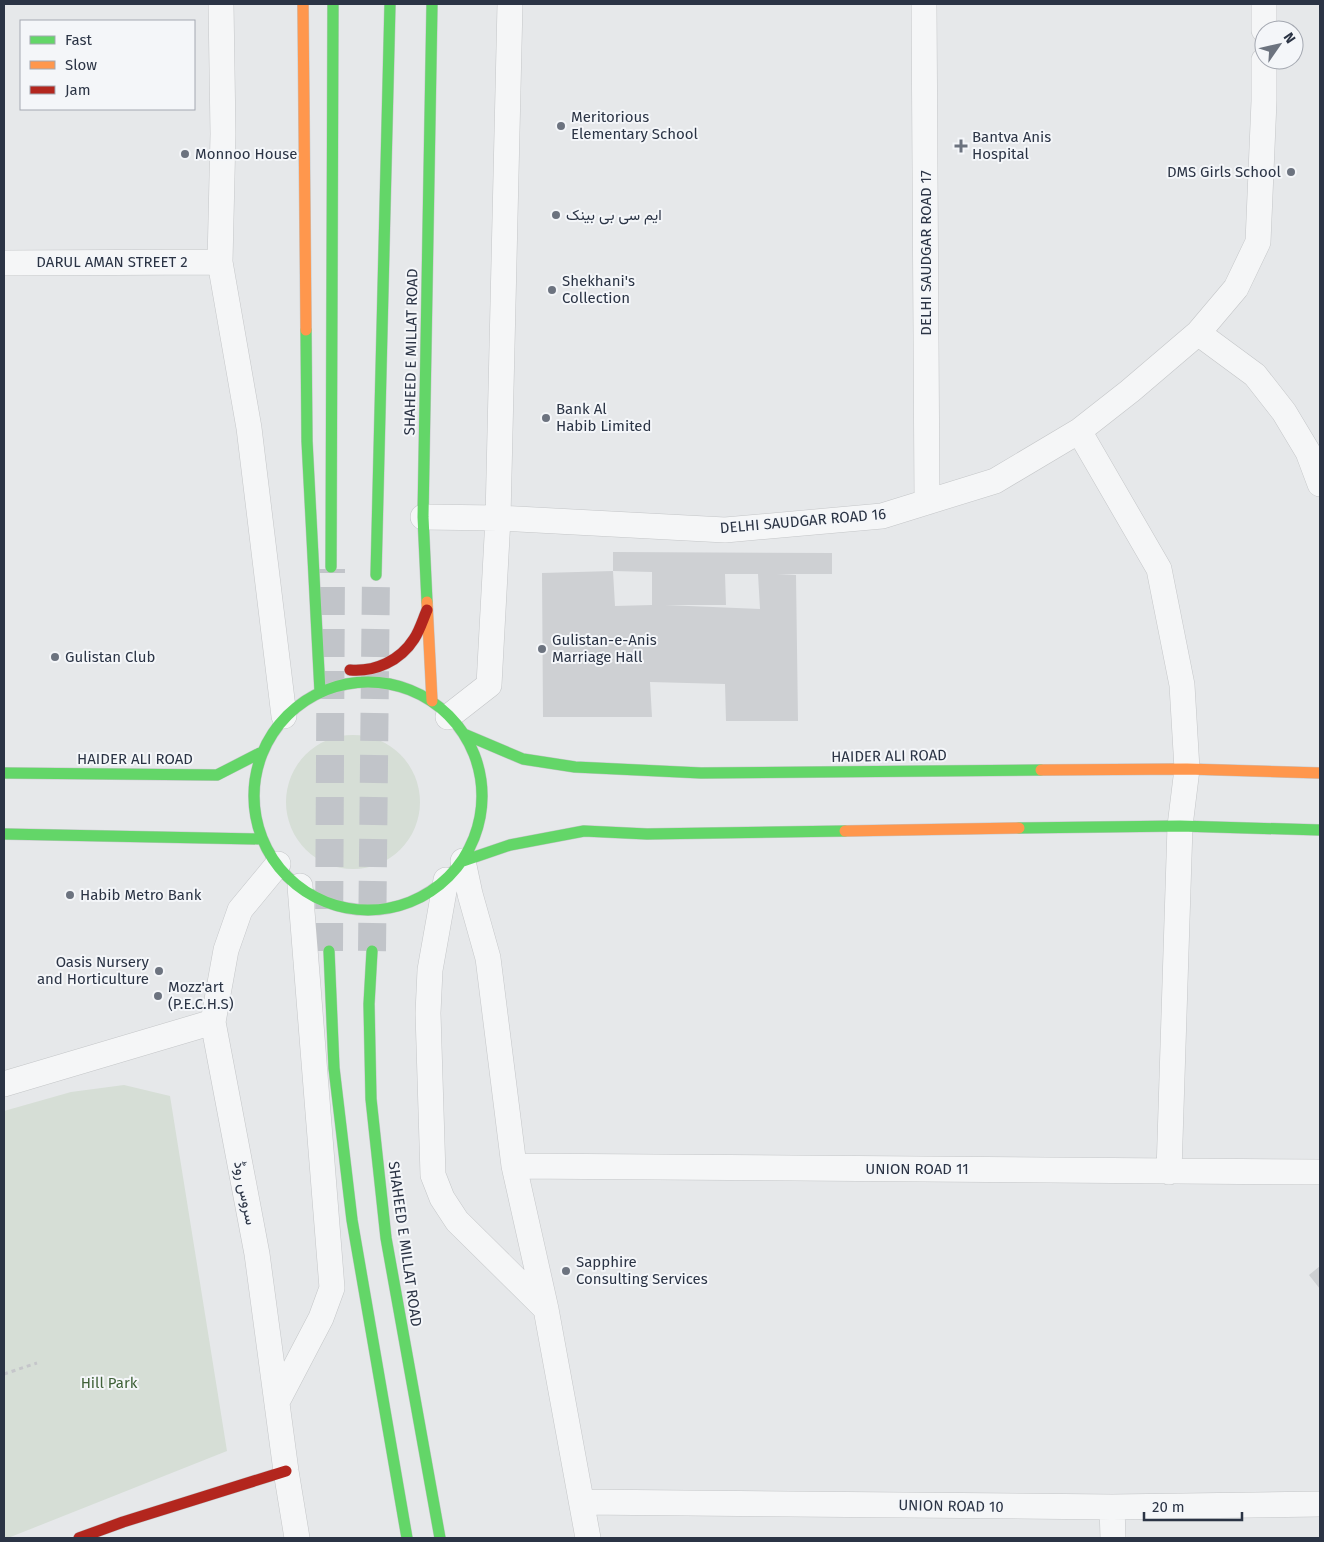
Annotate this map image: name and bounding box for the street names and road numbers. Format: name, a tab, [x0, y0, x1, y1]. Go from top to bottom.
street label: DELHI SAUDGAR ROAD 17	[917, 170, 935, 336]
street label: DARUL AMAN STREET 2	[36, 253, 188, 271]
street label: SHAHEED E MILLAT ROAD	[401, 268, 421, 436]
street label: DELHI SAUDGAR ROAD 16	[719, 505, 887, 537]
street label: HAIDER ALI ROAD	[831, 746, 947, 766]
street label: HAIDER ALI ROAD	[77, 750, 193, 768]
street label: سروس روڈ	[229, 1160, 260, 1227]
street label: SHAHEED E MILLAT ROAD	[384, 1160, 426, 1328]
street label: UNION ROAD 11	[865, 1160, 969, 1178]
street label: UNION ROAD 10	[898, 1496, 1004, 1516]

